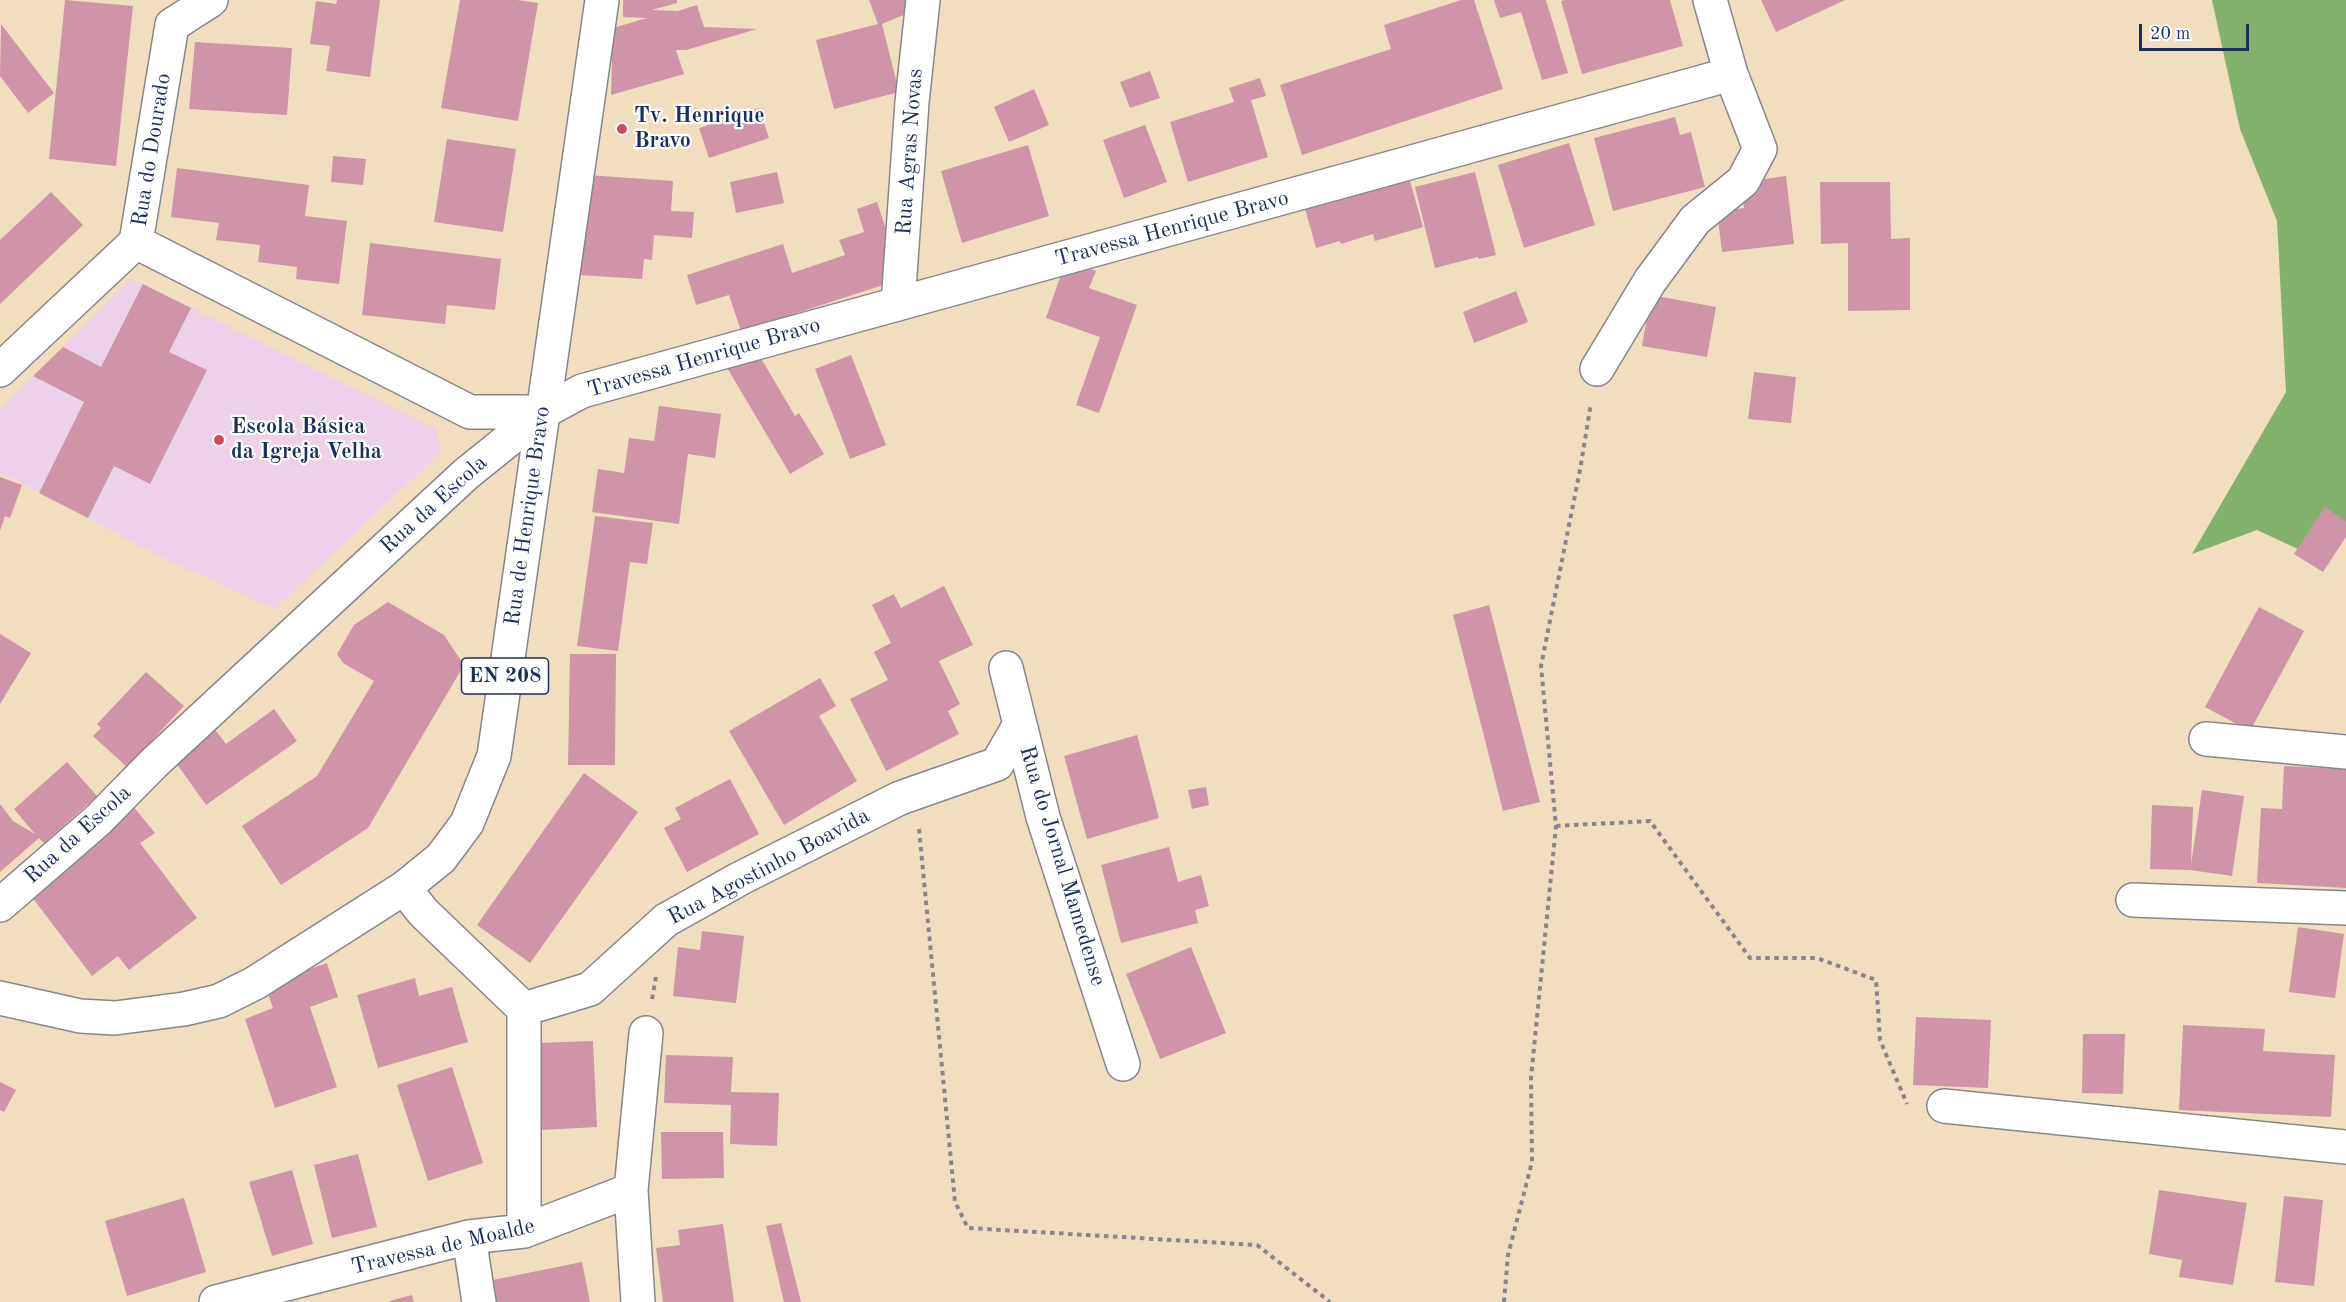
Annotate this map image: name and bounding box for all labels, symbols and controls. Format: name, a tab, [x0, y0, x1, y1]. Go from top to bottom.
scale bar	[2142, 12, 2252, 50]
text: 20 m	[2150, 25, 2190, 43]
street label: Rua Agras Novas	[891, 68, 929, 236]
street label: Rua do Dourado	[127, 71, 177, 229]
place label: Tv. Henrique Bravo	[634, 103, 765, 154]
marker: Tv. Henrique Bravo	[615, 122, 629, 136]
street label: Travessa Henrique Bravo	[1052, 185, 1292, 273]
street label: Travessa Henrique Bravo	[585, 312, 823, 404]
street label: Rua de Henrique Bravo	[500, 404, 556, 628]
place label: Escola Básica da Igreja Velha	[231, 414, 382, 466]
marker: Escola Básica da Igreja Velha	[212, 433, 226, 447]
street label: Rua da Escola	[375, 450, 493, 560]
road number: EN 208	[462, 658, 548, 694]
street label: Rua do Jornal Mamedense	[1013, 743, 1111, 989]
street label: Rua da Escola	[19, 780, 137, 890]
street label: Rua Agostinho Boavida	[664, 803, 874, 931]
street label: Travessa de Moalde	[349, 1213, 537, 1281]

